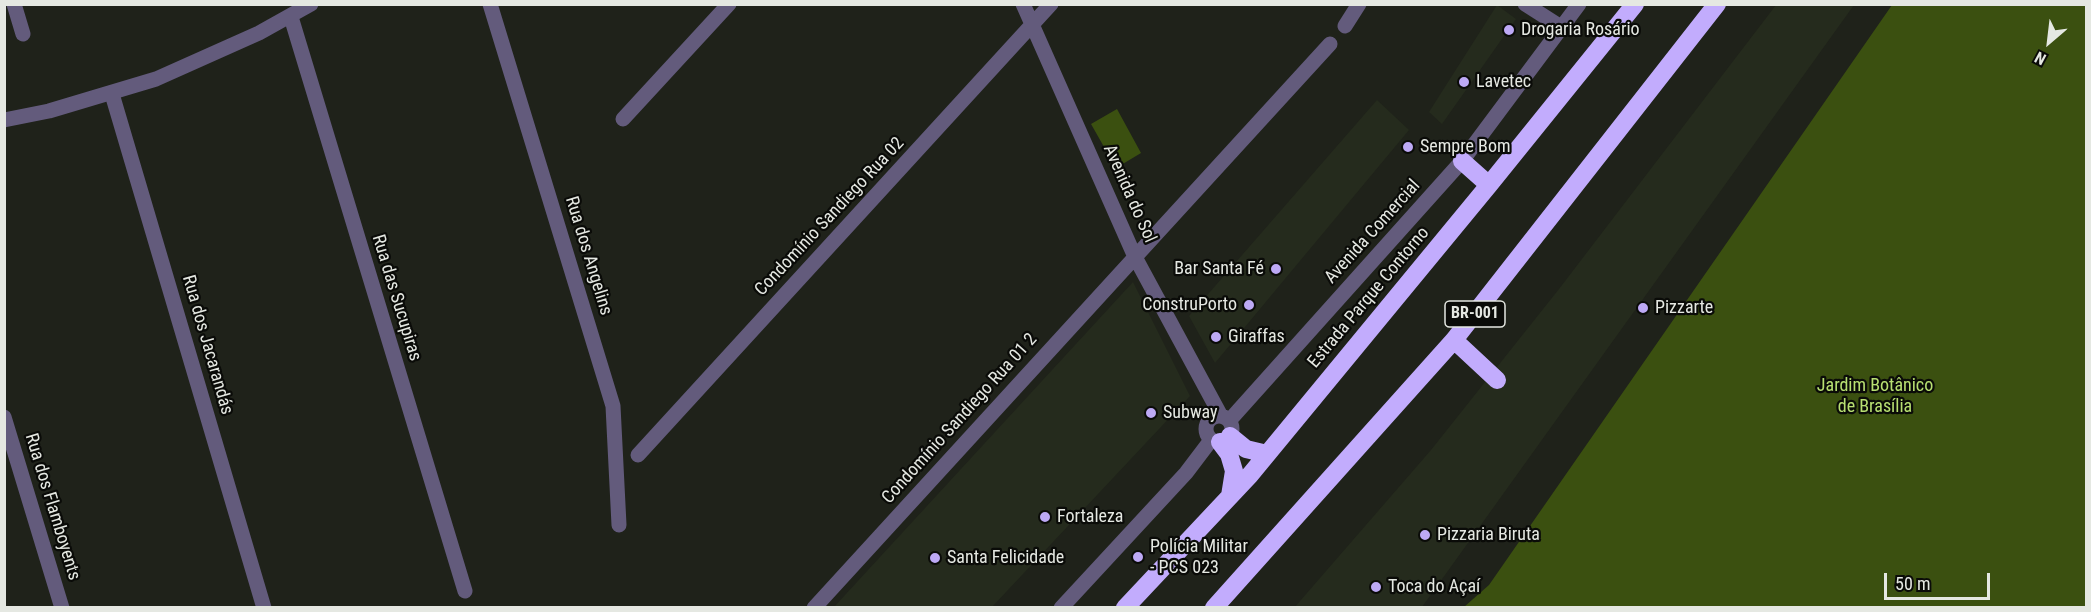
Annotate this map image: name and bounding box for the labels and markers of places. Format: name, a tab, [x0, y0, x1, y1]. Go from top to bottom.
place label: Drogaria Rosário	[1521, 19, 1640, 41]
marker: Drogaria Rosário	[1502, 23, 1516, 37]
place label: Lavetec	[1476, 71, 1531, 93]
marker: Lavetec	[1457, 75, 1471, 89]
place label: Sempre Bom	[1420, 136, 1511, 158]
marker: Sempre Bom	[1401, 140, 1415, 154]
place label: Bar Santa Fé	[1174, 258, 1264, 280]
marker: Bar Santa Fé	[1269, 262, 1283, 276]
place label: ConstruPorto	[1142, 294, 1237, 316]
place label: Pizzarte	[1655, 297, 1713, 319]
marker: ConstruPorto	[1242, 298, 1256, 312]
marker: Pizzarte	[1636, 301, 1650, 315]
place label: Giraffas	[1228, 326, 1285, 348]
marker: Giraffas	[1209, 330, 1223, 344]
place label: Subway	[1163, 402, 1218, 424]
marker: Subway	[1144, 406, 1158, 420]
place label: Fortaleza	[1057, 506, 1123, 528]
marker: Fortaleza	[1038, 510, 1052, 524]
place label: Pizzaria Biruta	[1437, 524, 1540, 546]
marker: Pizzaria Biruta	[1418, 528, 1432, 542]
place label: Polícia Militar - PCS 023	[1150, 536, 1248, 578]
place label: Santa Felicidade	[947, 547, 1064, 569]
marker: Polícia Militar - PCS 023	[1131, 550, 1145, 564]
marker: Santa Felicidade	[928, 551, 942, 565]
place label: Toca do Açaí	[1388, 576, 1480, 598]
marker: Toca do Açaí	[1369, 580, 1383, 594]

